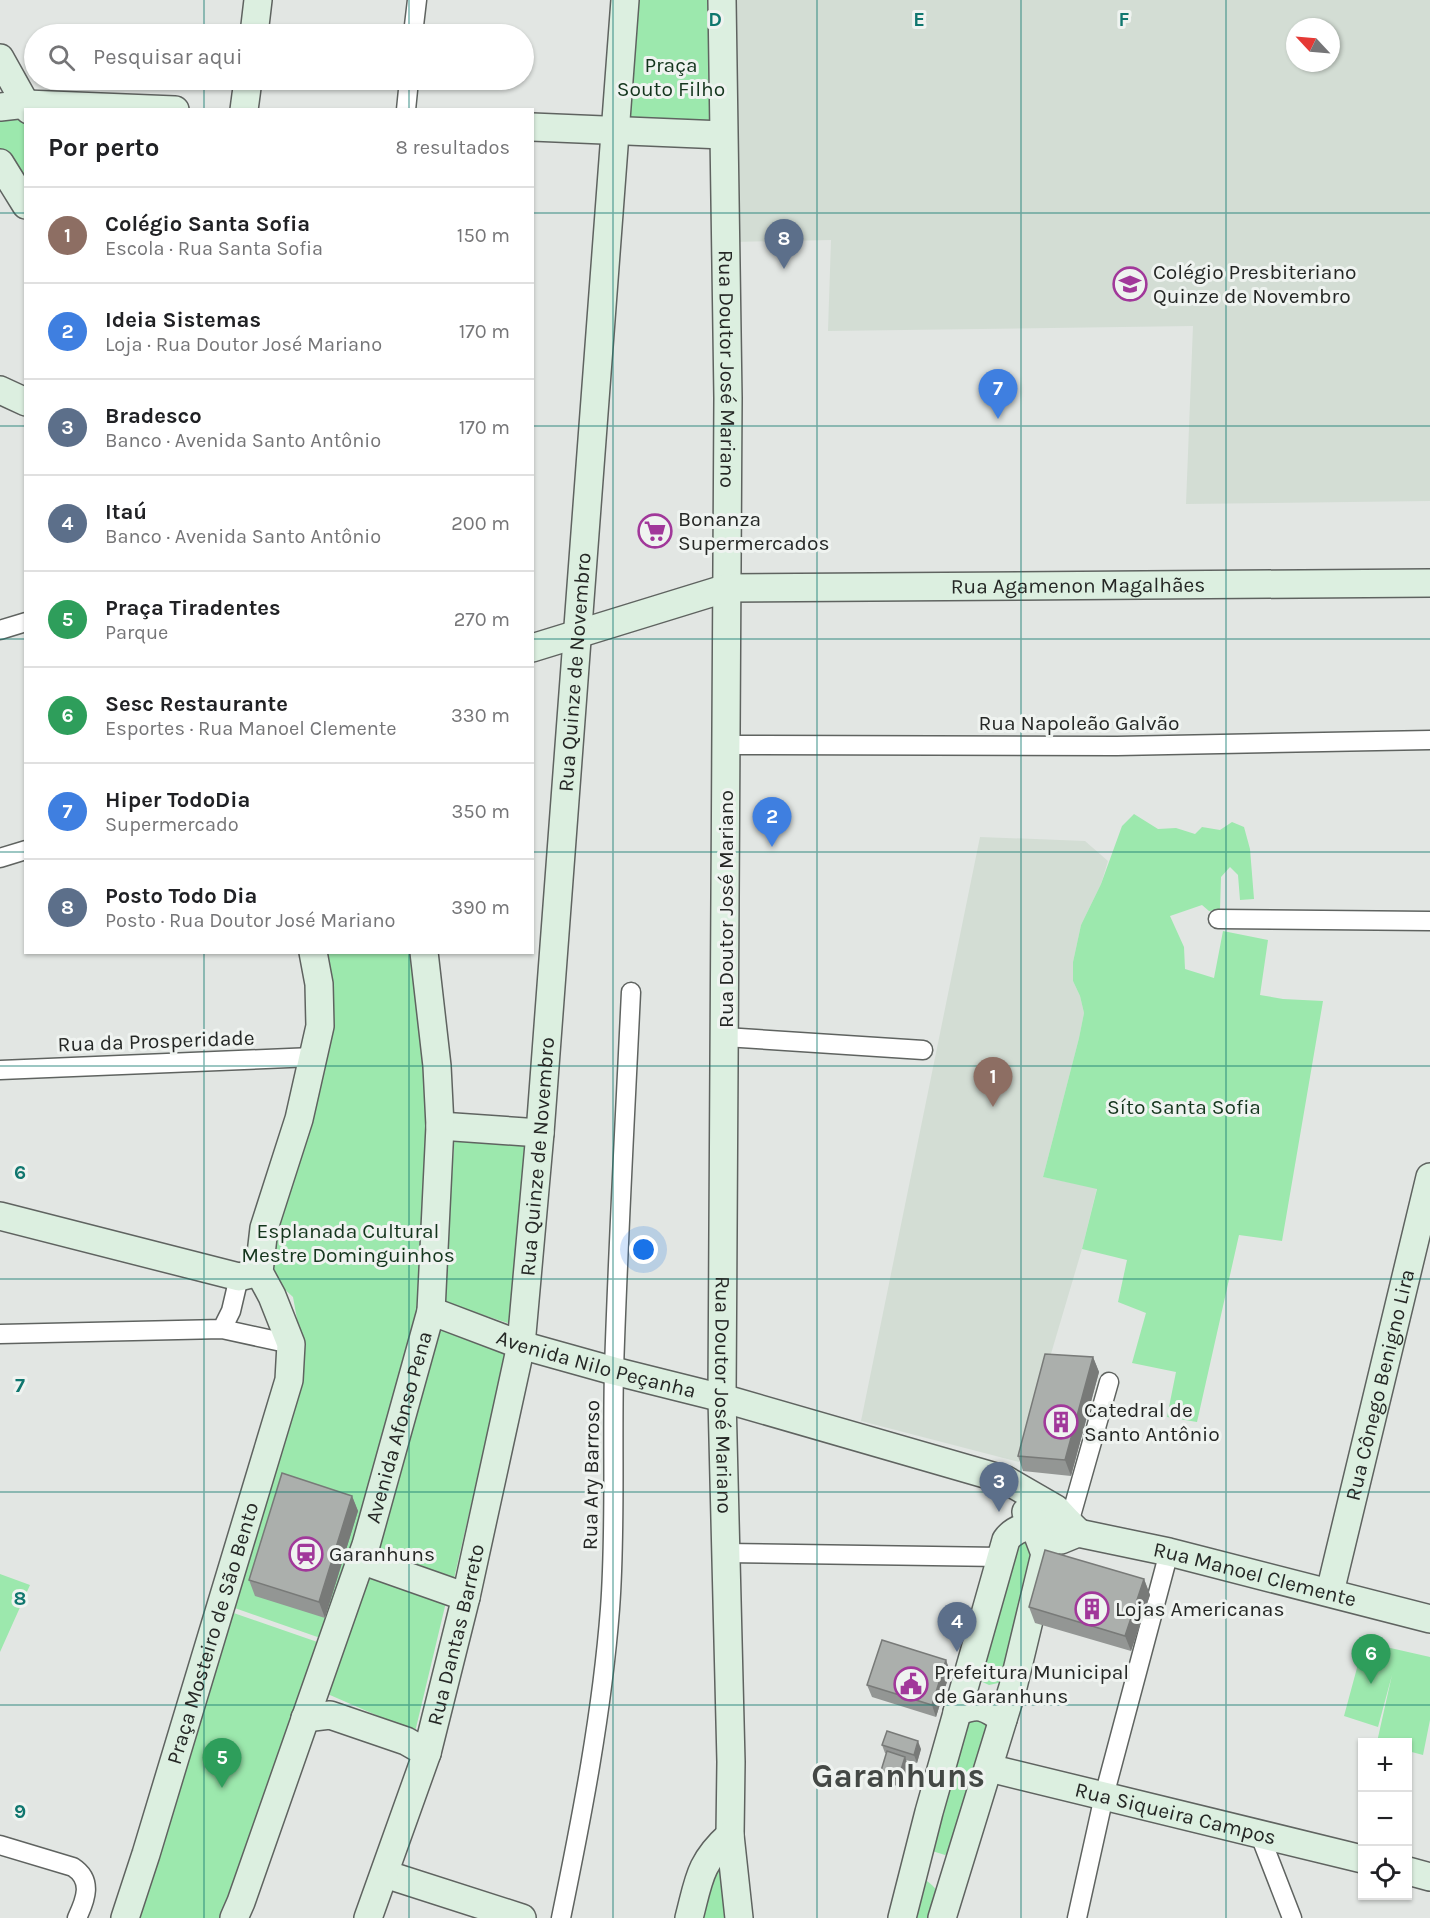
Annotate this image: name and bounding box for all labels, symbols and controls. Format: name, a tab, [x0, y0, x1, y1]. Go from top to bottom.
text: D	[708, 8, 722, 31]
text: E	[913, 8, 925, 31]
text: F	[1119, 8, 1130, 31]
north arrow	[1286, 18, 1340, 72]
search box	[24, 24, 534, 90]
icon: search	[45, 41, 78, 74]
text: Pesquisar aqui	[93, 44, 242, 70]
park label: Praça Souto Filho	[617, 53, 725, 101]
text: Por perto	[48, 132, 159, 163]
text: 8 resultados	[395, 136, 510, 159]
text: Colégio Santa Sofia	[105, 211, 310, 237]
pin: 8	[764, 220, 804, 269]
text: 1	[64, 224, 71, 247]
text: 150 m	[457, 224, 510, 247]
text: Escola · Rua Santa Sofia	[105, 237, 323, 260]
street label: Rua Doutor José Mariano	[714, 250, 740, 488]
place label: Colégio Presbiteriano Quinze de Novembro	[1153, 260, 1357, 308]
school or university icon: Colégio Presbiteriano Quinze de Novembro	[1112, 266, 1148, 302]
text: Ideia Sistemas	[105, 307, 261, 333]
text: 2	[61, 320, 74, 343]
text: 170 m	[459, 320, 510, 343]
text: Loja · Rua Doutor José Mariano	[105, 333, 382, 356]
pin: 7	[978, 370, 1018, 419]
text: Bradesco	[105, 403, 202, 429]
text: 3	[61, 416, 74, 439]
text: 170 m	[459, 416, 510, 439]
text: Banco · Avenida Santo Antônio	[105, 429, 381, 452]
text: Itaú	[105, 499, 147, 525]
place label: Bonanza Supermercados	[678, 507, 829, 555]
text: 4	[62, 512, 73, 535]
text: 200 m	[451, 512, 510, 535]
supermarket icon: Bonanza Supermercados	[637, 513, 673, 549]
text: Banco · Avenida Santo Antônio	[105, 525, 381, 548]
street label: Rua Quinze de Novembro	[554, 552, 596, 793]
street label: Rua Agamenon Magalhães	[951, 573, 1205, 598]
text: Praça Tiradentes	[105, 595, 281, 621]
text: 5	[62, 608, 73, 631]
text: 270 m	[454, 608, 510, 631]
text: Parque	[105, 621, 168, 644]
text: Sesc Restaurante	[105, 691, 288, 717]
text: 6	[61, 704, 74, 727]
text: 330 m	[451, 704, 510, 727]
street label: Rua Napoleão Galvão	[978, 711, 1180, 735]
text: Esportes · Rua Manoel Clemente	[105, 717, 397, 740]
text: Hiper TodoDia	[105, 787, 250, 813]
street label: Rua Doutor José Mariano	[714, 790, 738, 1028]
pin: 2	[752, 798, 792, 847]
text: 7	[63, 800, 72, 823]
text: 350 m	[452, 800, 510, 823]
text: Supermercado	[105, 813, 239, 836]
text: Posto Todo Dia	[105, 883, 257, 909]
text: 8	[61, 896, 74, 919]
text: 390 m	[451, 896, 510, 919]
text: Posto · Rua Doutor José Mariano	[105, 909, 396, 932]
street label: Rua da Prosperidade	[57, 1026, 255, 1056]
street label: Rua Quinze de Novembro	[515, 1036, 559, 1277]
pin: 1	[974, 1058, 1012, 1107]
park label: Síto Santa Sofia	[1107, 1095, 1261, 1119]
text: 6	[14, 1161, 26, 1184]
park label: Esplanada Cultural Mestre Dominguinhos	[241, 1219, 455, 1267]
your location	[629, 1235, 658, 1264]
street label: Rua Cônego Benigno Lira	[1340, 1267, 1419, 1503]
street label: Rua Doutor José Mariano	[710, 1276, 737, 1514]
street label: Avenida Nilo Peçanha	[493, 1325, 698, 1403]
street label: Avenida Afonso Pena	[361, 1328, 437, 1526]
text: 7	[15, 1374, 25, 1397]
place label: Catedral de Santo Antônio	[1084, 1398, 1220, 1446]
street label: Rua Ary Barroso	[578, 1400, 604, 1550]
building icon: Catedral de Santo Antônio	[1043, 1404, 1079, 1440]
pin: 3	[980, 1462, 1018, 1512]
street label: Praça Mosteiro de São Bento	[162, 1499, 263, 1767]
station icon: Garanhuns	[288, 1536, 324, 1572]
street label: Rua Manoel Clemente	[1151, 1537, 1359, 1612]
place label: Garanhuns	[329, 1542, 435, 1566]
street label: Rua Dantas Barreto	[422, 1542, 489, 1728]
text: 8	[14, 1587, 26, 1610]
building icon: Lojas Americanas	[1074, 1591, 1110, 1627]
place label: Lojas Americanas	[1115, 1597, 1284, 1621]
pin: 4	[938, 1602, 976, 1652]
pin: 6	[1352, 1634, 1390, 1684]
place label: Prefeitura Municipal de Garanhuns	[934, 1660, 1129, 1708]
public building icon: Prefeitura Municipal de Garanhuns	[893, 1666, 929, 1702]
pin: 5	[202, 1738, 242, 1788]
map controls	[1358, 1738, 1412, 1900]
button: +	[1358, 1738, 1412, 1792]
district label: Garanhuns	[811, 1757, 985, 1795]
street label: Rua Siqueira Campos	[1072, 1777, 1279, 1850]
button: −	[1358, 1792, 1412, 1846]
text: 9	[14, 1800, 26, 1823]
button: locate	[1358, 1846, 1412, 1900]

